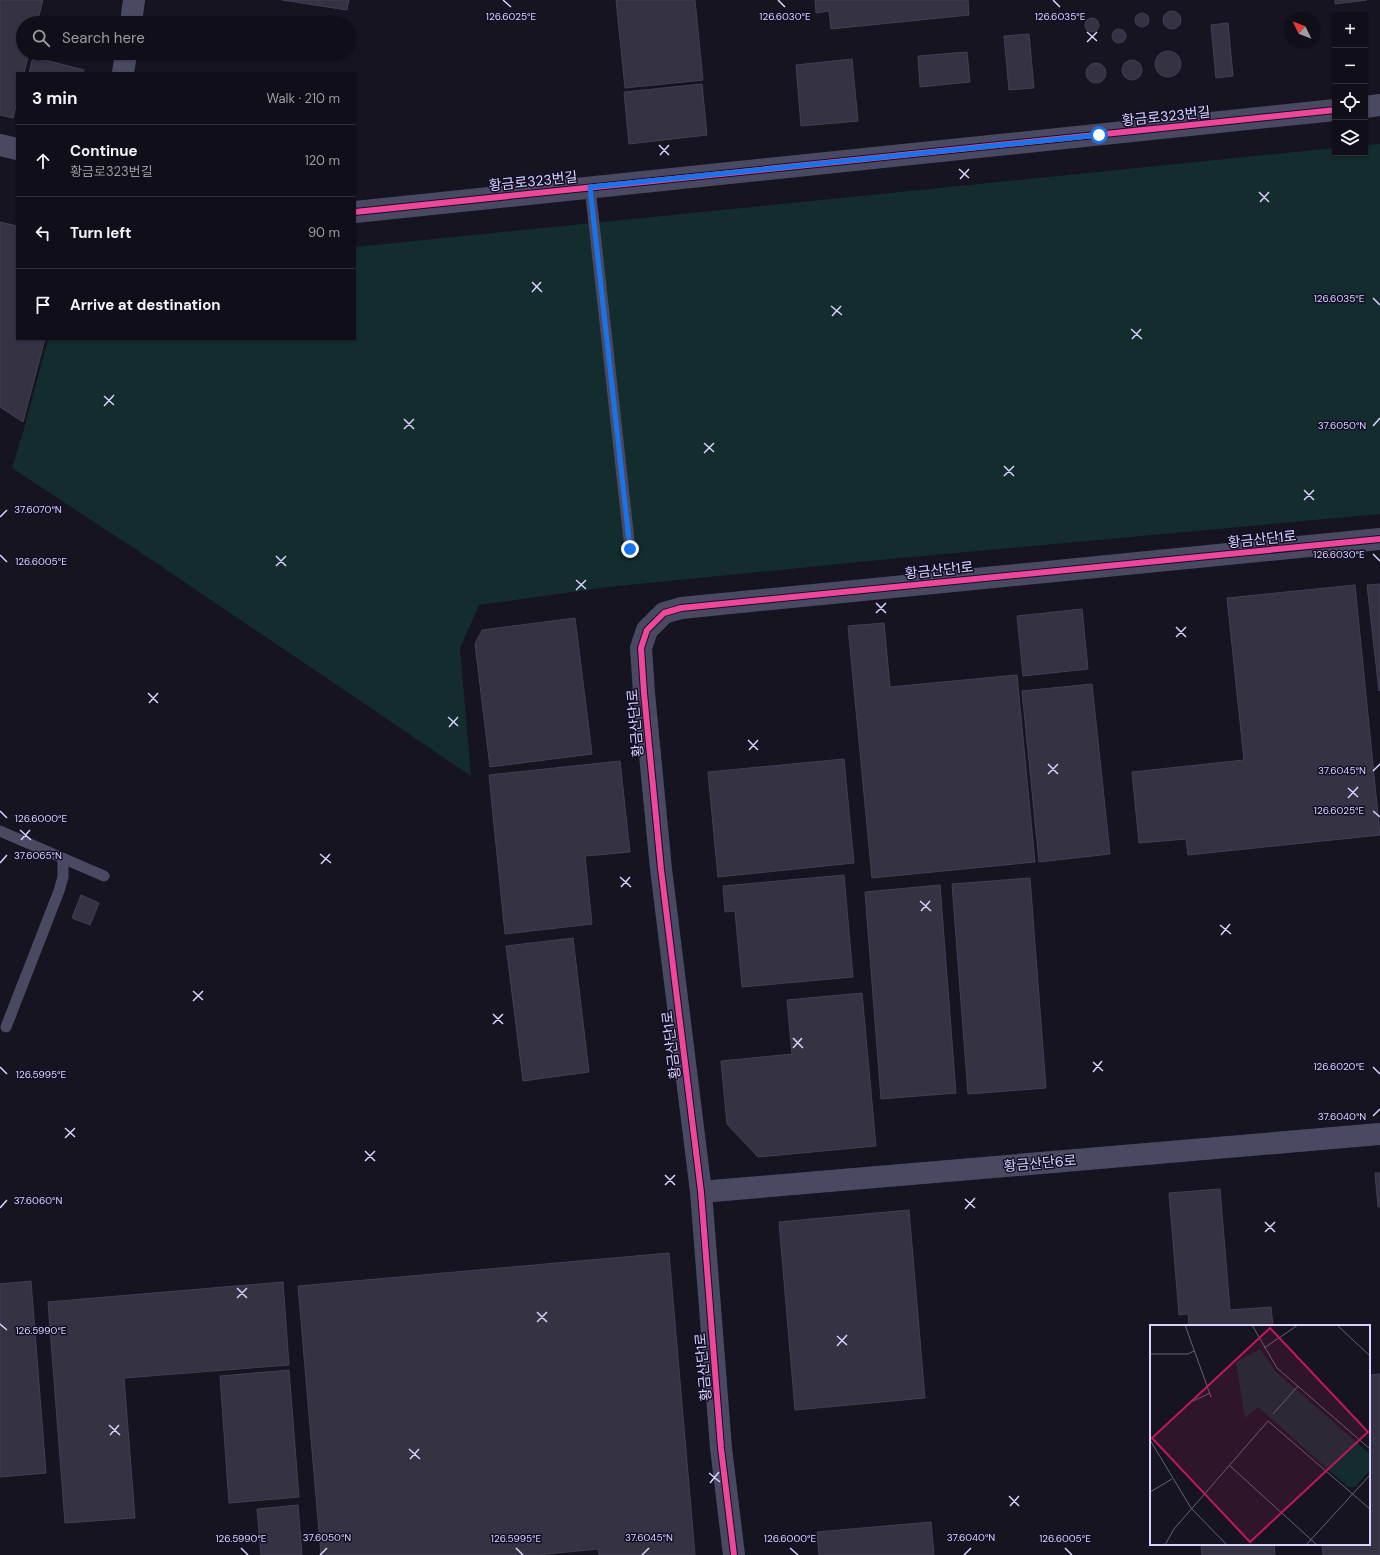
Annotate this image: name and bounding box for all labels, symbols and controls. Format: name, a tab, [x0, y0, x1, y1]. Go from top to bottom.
text: 126.6025°E	[486, 10, 537, 23]
text: 126.6030°E	[759, 10, 811, 23]
text: 126.6035°E	[1035, 10, 1086, 23]
north arrow	[1284, 12, 1320, 48]
map controls	[1332, 12, 1368, 156]
button: +	[1332, 12, 1368, 48]
search box	[16, 16, 356, 60]
icon: search	[30, 27, 52, 49]
text: Search here	[62, 28, 145, 48]
button: −	[1332, 48, 1368, 84]
button: locate	[1332, 84, 1368, 120]
text: 3 min	[32, 87, 77, 109]
text: Walk · 210 m	[267, 90, 340, 107]
street label: 황금로323번길	[1121, 102, 1211, 130]
button: layers	[1332, 120, 1368, 156]
route start	[1090, 126, 1108, 144]
text: Continue	[70, 141, 138, 161]
icon: ahead	[32, 150, 54, 172]
text: 120 m	[305, 152, 340, 169]
text: 황금로323번길	[70, 163, 153, 180]
street label: 황금로323번길	[488, 167, 578, 195]
icon: left	[32, 222, 54, 244]
text: Turn left	[70, 223, 131, 243]
text: 90 m	[308, 224, 340, 241]
text: 126.6035°E	[1314, 292, 1365, 305]
icon: arrive	[32, 294, 54, 316]
text: Arrive at destination	[70, 295, 221, 315]
text: 37.6050°N	[1318, 419, 1366, 432]
text: 37.6070°N	[14, 503, 62, 516]
street label: 황금산단1로	[1227, 526, 1297, 552]
route end	[621, 540, 639, 558]
text: 126.6030°E	[1313, 548, 1365, 561]
text: 126.6005°E	[15, 555, 67, 568]
street label: 황금산단1로	[904, 557, 974, 583]
street label: 황금산단1로	[623, 688, 647, 758]
text: 37.6045°N	[1318, 764, 1366, 777]
text: 126.6025°E	[1314, 804, 1365, 817]
text: 126.6000°E	[15, 812, 68, 825]
text: 37.6065°N	[14, 849, 62, 862]
street label: 황금산단1로	[658, 1010, 684, 1080]
text: 126.6020°E	[1313, 1060, 1365, 1073]
text: 126.5995°E	[16, 1068, 66, 1081]
text: 37.6040°N	[1318, 1110, 1366, 1123]
street label: 황금산단6로	[1003, 1151, 1077, 1175]
text: 37.6060°N	[14, 1194, 62, 1207]
text: 126.5990°E	[15, 1324, 67, 1337]
inset map	[1150, 1325, 1370, 1545]
street label: 황금산단1로	[691, 1332, 715, 1402]
text: 37.6050°N	[303, 1531, 351, 1544]
text: 37.6045°N	[625, 1531, 673, 1544]
text: 37.6040°N	[947, 1531, 995, 1544]
text: 126.5990°E	[215, 1532, 267, 1545]
text: 126.5995°E	[491, 1532, 541, 1545]
text: 126.6000°E	[764, 1532, 817, 1545]
text: 126.6005°E	[1039, 1532, 1091, 1545]

